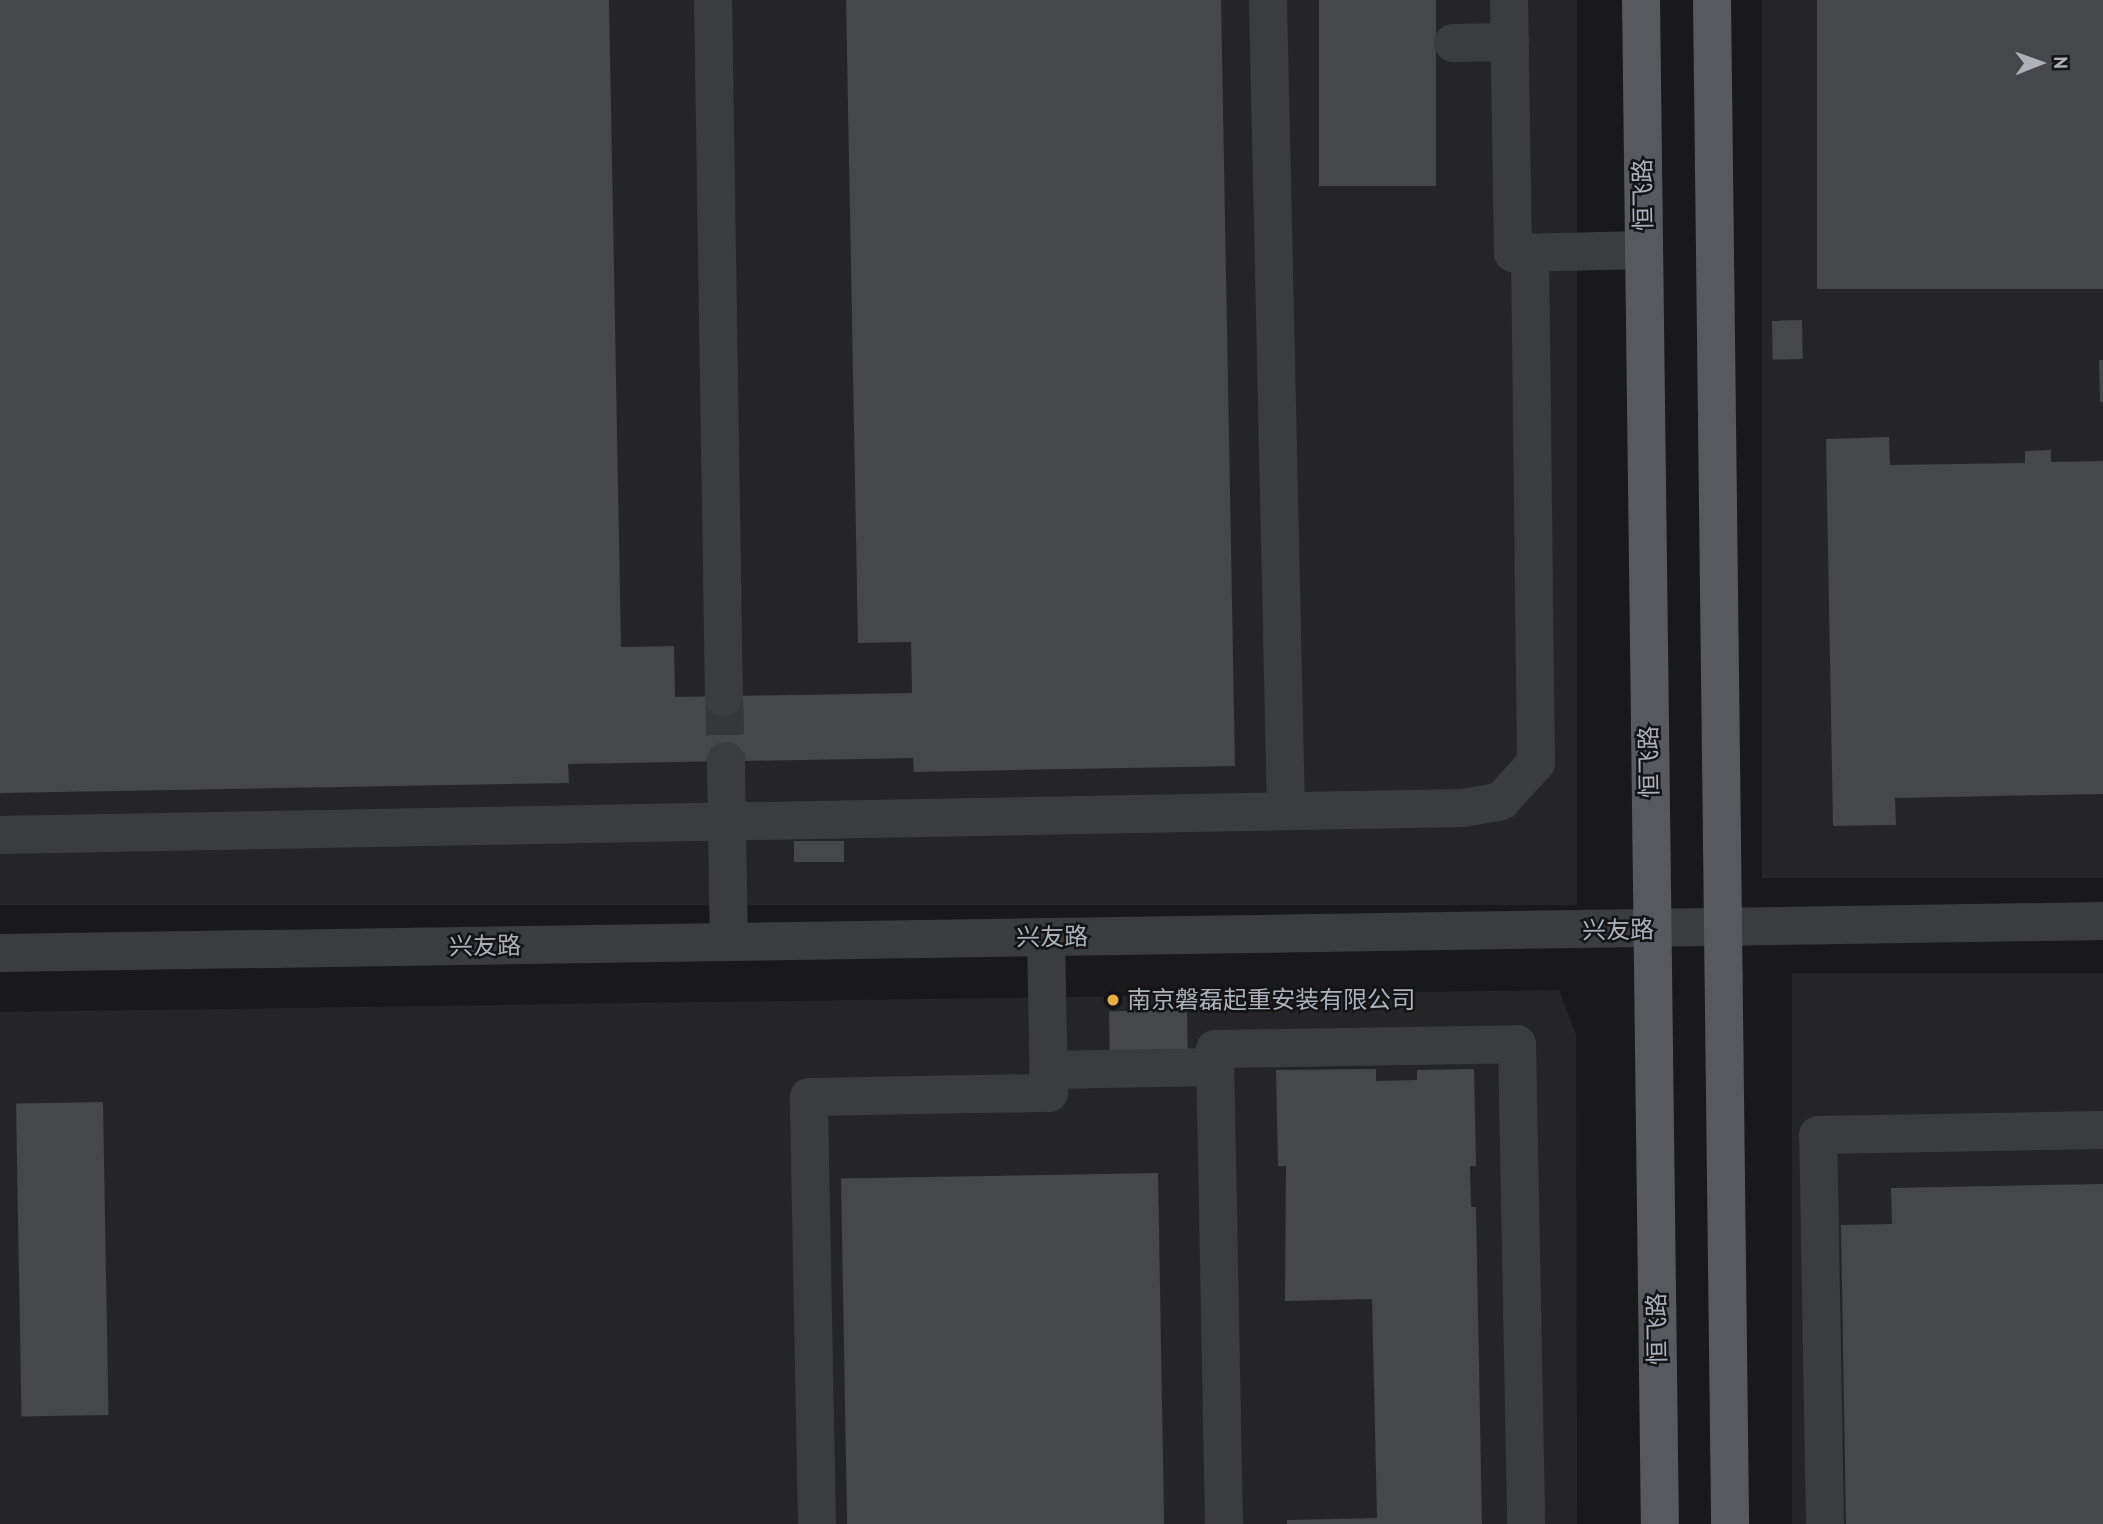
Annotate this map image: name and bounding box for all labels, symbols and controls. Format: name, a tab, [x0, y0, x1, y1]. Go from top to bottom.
north arrow	[2005, 28, 2075, 98]
text: N	[2049, 56, 2073, 69]
street label: 恒飞路	[1628, 159, 1658, 231]
street label: 恒飞路	[1634, 726, 1664, 798]
street label: 兴友路	[1582, 915, 1654, 945]
street label: 兴友路	[1016, 922, 1088, 952]
street label: 兴友路	[449, 931, 521, 961]
place label: 南京磐磊起重安装有限公司	[1127, 986, 1415, 1014]
marker: 南京磐磊起重安装有限公司	[1105, 992, 1121, 1008]
street label: 恒飞路	[1642, 1293, 1672, 1365]

